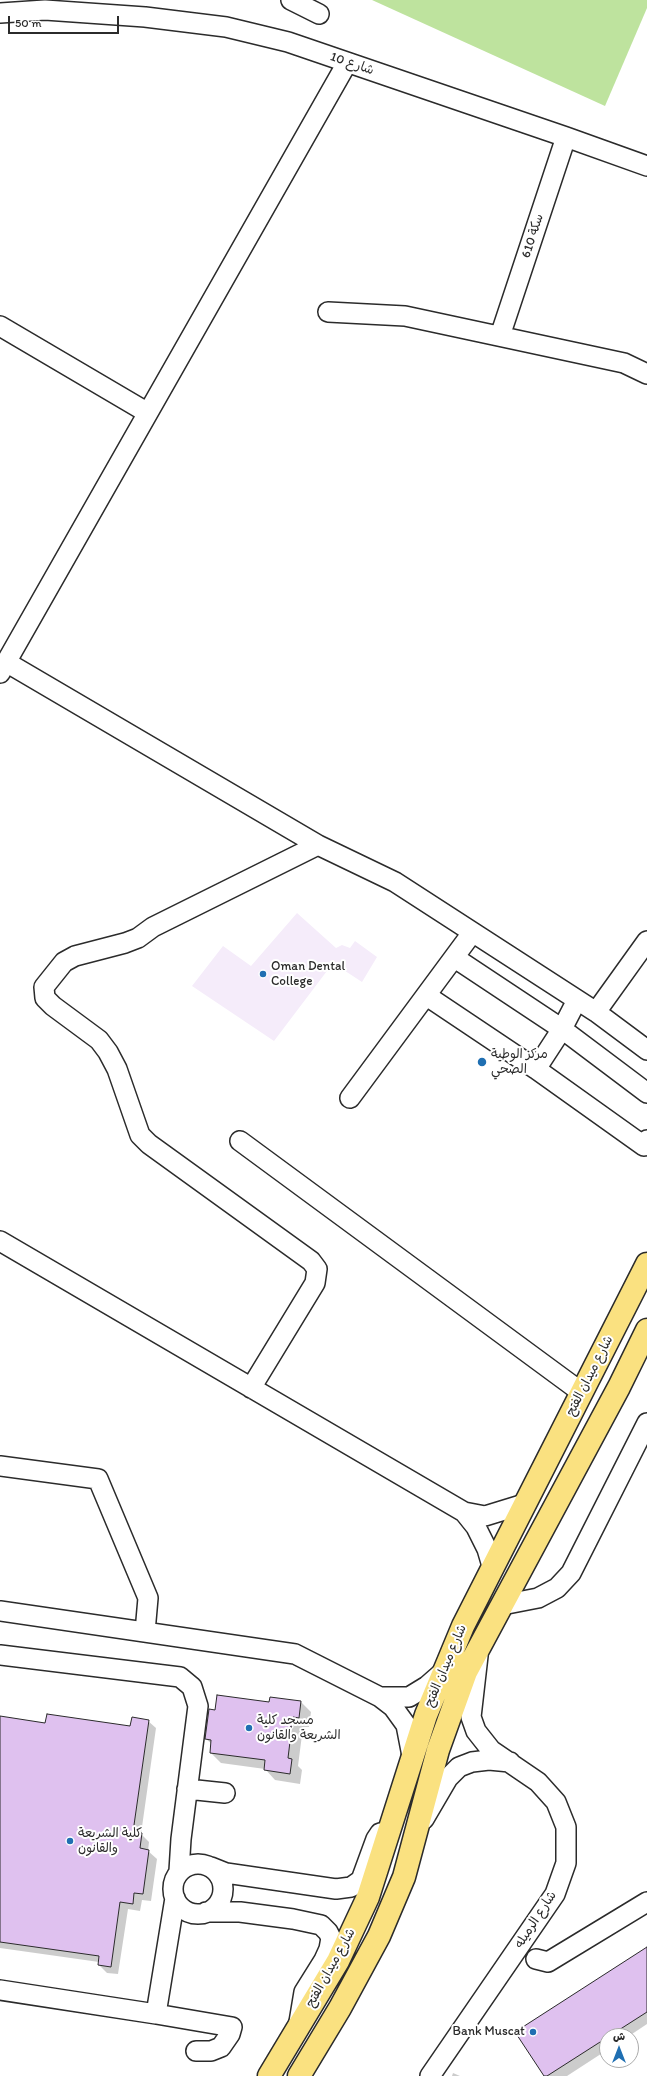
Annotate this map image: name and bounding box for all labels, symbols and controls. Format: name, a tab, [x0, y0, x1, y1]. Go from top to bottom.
scale bar	[10, 8, 121, 34]
text: 50 m	[15, 16, 41, 30]
street label: شارع 10	[328, 49, 376, 79]
street label: سكة 610	[519, 212, 547, 260]
place label: Oman Dental College	[271, 959, 345, 990]
marker: Oman Dental College	[258, 969, 268, 979]
place label: مركز الوطية الصحي	[491, 1047, 548, 1078]
marker: مركز الوطية الصحي	[476, 1056, 488, 1068]
street label: شارع ميدان الفتح	[563, 1333, 617, 1419]
street label: شارع ميدان الفتح	[422, 1622, 470, 1710]
place label: مسجد كلية الشريعة والقانون	[257, 1713, 341, 1744]
marker: مسجد كلية الشريعة والقانون	[244, 1723, 254, 1733]
place label: كلية الشريعة والقانون	[78, 1826, 142, 1857]
marker: كلية الشريعة والقانون	[65, 1836, 75, 1846]
street label: شارع الرميله	[512, 1888, 560, 1952]
street label: شارع ميدان الفتح	[303, 1926, 359, 2010]
place label: Bank Muscat	[453, 2024, 525, 2040]
marker: Bank Muscat	[528, 2027, 538, 2037]
north arrow	[599, 2028, 639, 2068]
text: ش	[613, 2030, 625, 2043]

